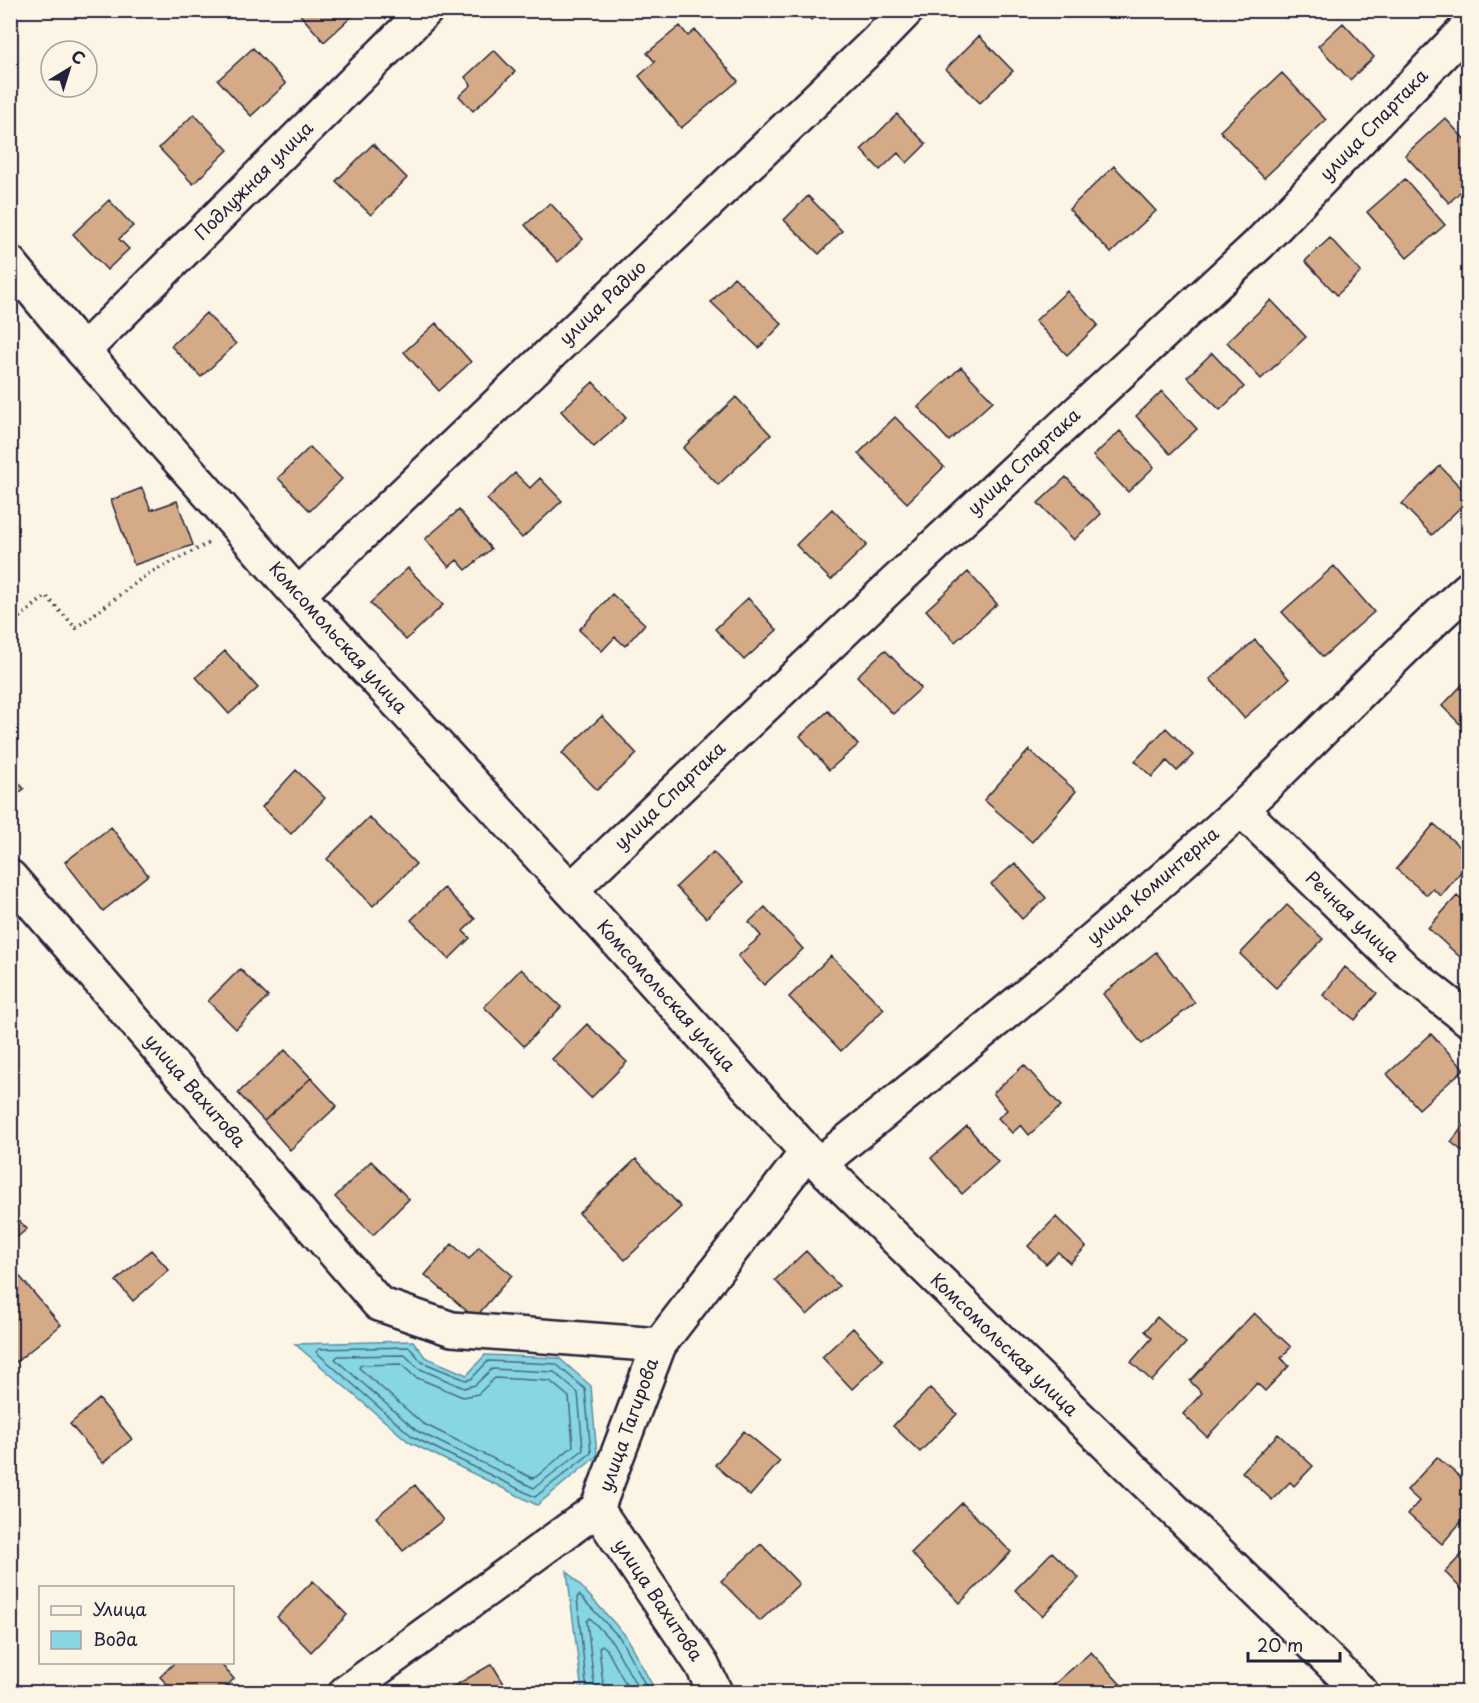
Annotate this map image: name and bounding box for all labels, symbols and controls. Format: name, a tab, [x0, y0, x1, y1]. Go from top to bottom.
north arrow	[39, 39, 99, 99]
text: С	[67, 43, 91, 70]
street label: улица Спартака	[1313, 62, 1434, 186]
street label: Подлужная улица	[187, 114, 319, 246]
street label: улица Радио	[552, 253, 652, 351]
street label: улица Спартака	[960, 401, 1086, 521]
street label: Комсомольская улица	[263, 555, 415, 719]
street label: улица Спартака	[607, 734, 731, 855]
street label: улица Коминтерна	[1080, 819, 1225, 950]
street label: Речная улица	[1300, 864, 1407, 968]
street label: Комсомольская улица	[591, 913, 743, 1077]
street label: улица Вахитова	[139, 1027, 254, 1153]
street label: Комсомольская улица	[925, 1266, 1085, 1422]
street label: улица Тагирова	[591, 1353, 665, 1495]
street label: улица Вахитова	[608, 1532, 711, 1666]
legend	[39, 1586, 234, 1664]
text: Улица	[93, 1595, 147, 1622]
text: Вода	[93, 1625, 138, 1652]
scale bar	[1248, 1625, 1340, 1663]
text: 20 m	[1257, 1631, 1303, 1658]

